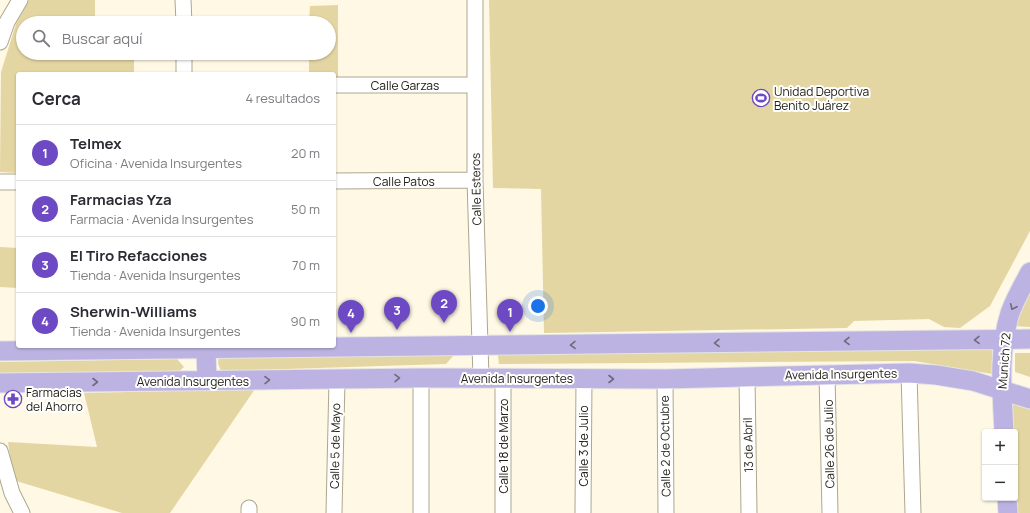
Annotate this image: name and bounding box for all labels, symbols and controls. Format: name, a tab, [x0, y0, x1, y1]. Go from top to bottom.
search box	[16, 16, 336, 60]
icon: search	[30, 27, 52, 49]
text: Buscar aquí	[62, 28, 143, 49]
street label: Calle Garzas	[371, 77, 439, 94]
place label: Unidad Deportiva Benito Juárez	[774, 83, 869, 114]
text: Cerca	[32, 87, 81, 110]
sports icon: Unidad Deportiva Benito Juárez	[751, 88, 771, 108]
text: 4 resultados	[245, 89, 320, 107]
text: Telmex	[70, 133, 122, 154]
text: 1	[42, 144, 48, 162]
text: 20 m	[291, 144, 320, 162]
street label: Calle Esteros	[467, 153, 485, 225]
text: Oficina · Avenida Insurgentes	[70, 154, 242, 172]
street label: Calle Patos	[373, 173, 435, 190]
text: Farmacias Yza	[70, 189, 172, 210]
text: 2	[41, 200, 49, 218]
text: 50 m	[291, 200, 320, 218]
text: Farmacia · Avenida Insurgentes	[70, 210, 254, 228]
text: El Tiro Refacciones	[70, 245, 207, 266]
text: 3	[41, 256, 49, 274]
text: 70 m	[292, 256, 320, 274]
text: Tienda · Avenida Insurgentes	[70, 266, 241, 284]
pin: 2	[431, 290, 457, 323]
your location	[528, 296, 548, 316]
pin: 3	[384, 297, 410, 330]
pin: 1	[497, 299, 523, 332]
pin: 4	[338, 300, 364, 333]
text: Sherwin-Williams	[70, 301, 197, 322]
one-way arrow	[1010, 303, 1018, 310]
text: 4	[41, 312, 49, 330]
text: 90 m	[290, 312, 320, 330]
text: Tienda · Avenida Insurgentes	[70, 322, 241, 340]
street label: Munich 72	[994, 332, 1014, 390]
one-way arrow	[974, 336, 980, 344]
one-way arrow	[844, 337, 850, 346]
one-way arrow	[714, 339, 720, 347]
one-way arrow	[570, 340, 576, 349]
street label: Avenida Insurgentes	[785, 365, 897, 383]
street label: Avenida Insurgentes	[461, 370, 573, 387]
street label: Avenida Insurgentes	[137, 373, 249, 390]
one-way arrow	[394, 374, 400, 383]
one-way arrow	[608, 375, 614, 383]
one-way arrow	[264, 376, 270, 385]
one-way arrow	[92, 378, 98, 386]
place label: Farmacias del Ahorro	[26, 384, 83, 415]
pharmacy icon: Farmacias del Ahorro	[3, 389, 23, 409]
street label: Calle 2 de Octubre	[656, 395, 674, 497]
street label: Calle 18 de Marzo	[495, 399, 512, 493]
street label: Calle 26 de Julio	[820, 399, 838, 489]
street label: Calle 5 de Mayo	[326, 403, 344, 489]
street label: Calle 3 de Julio	[575, 405, 592, 487]
street label: 13 de Abril	[739, 417, 757, 473]
map controls	[982, 429, 1018, 501]
button: +	[982, 429, 1018, 465]
button: −	[982, 465, 1018, 501]

